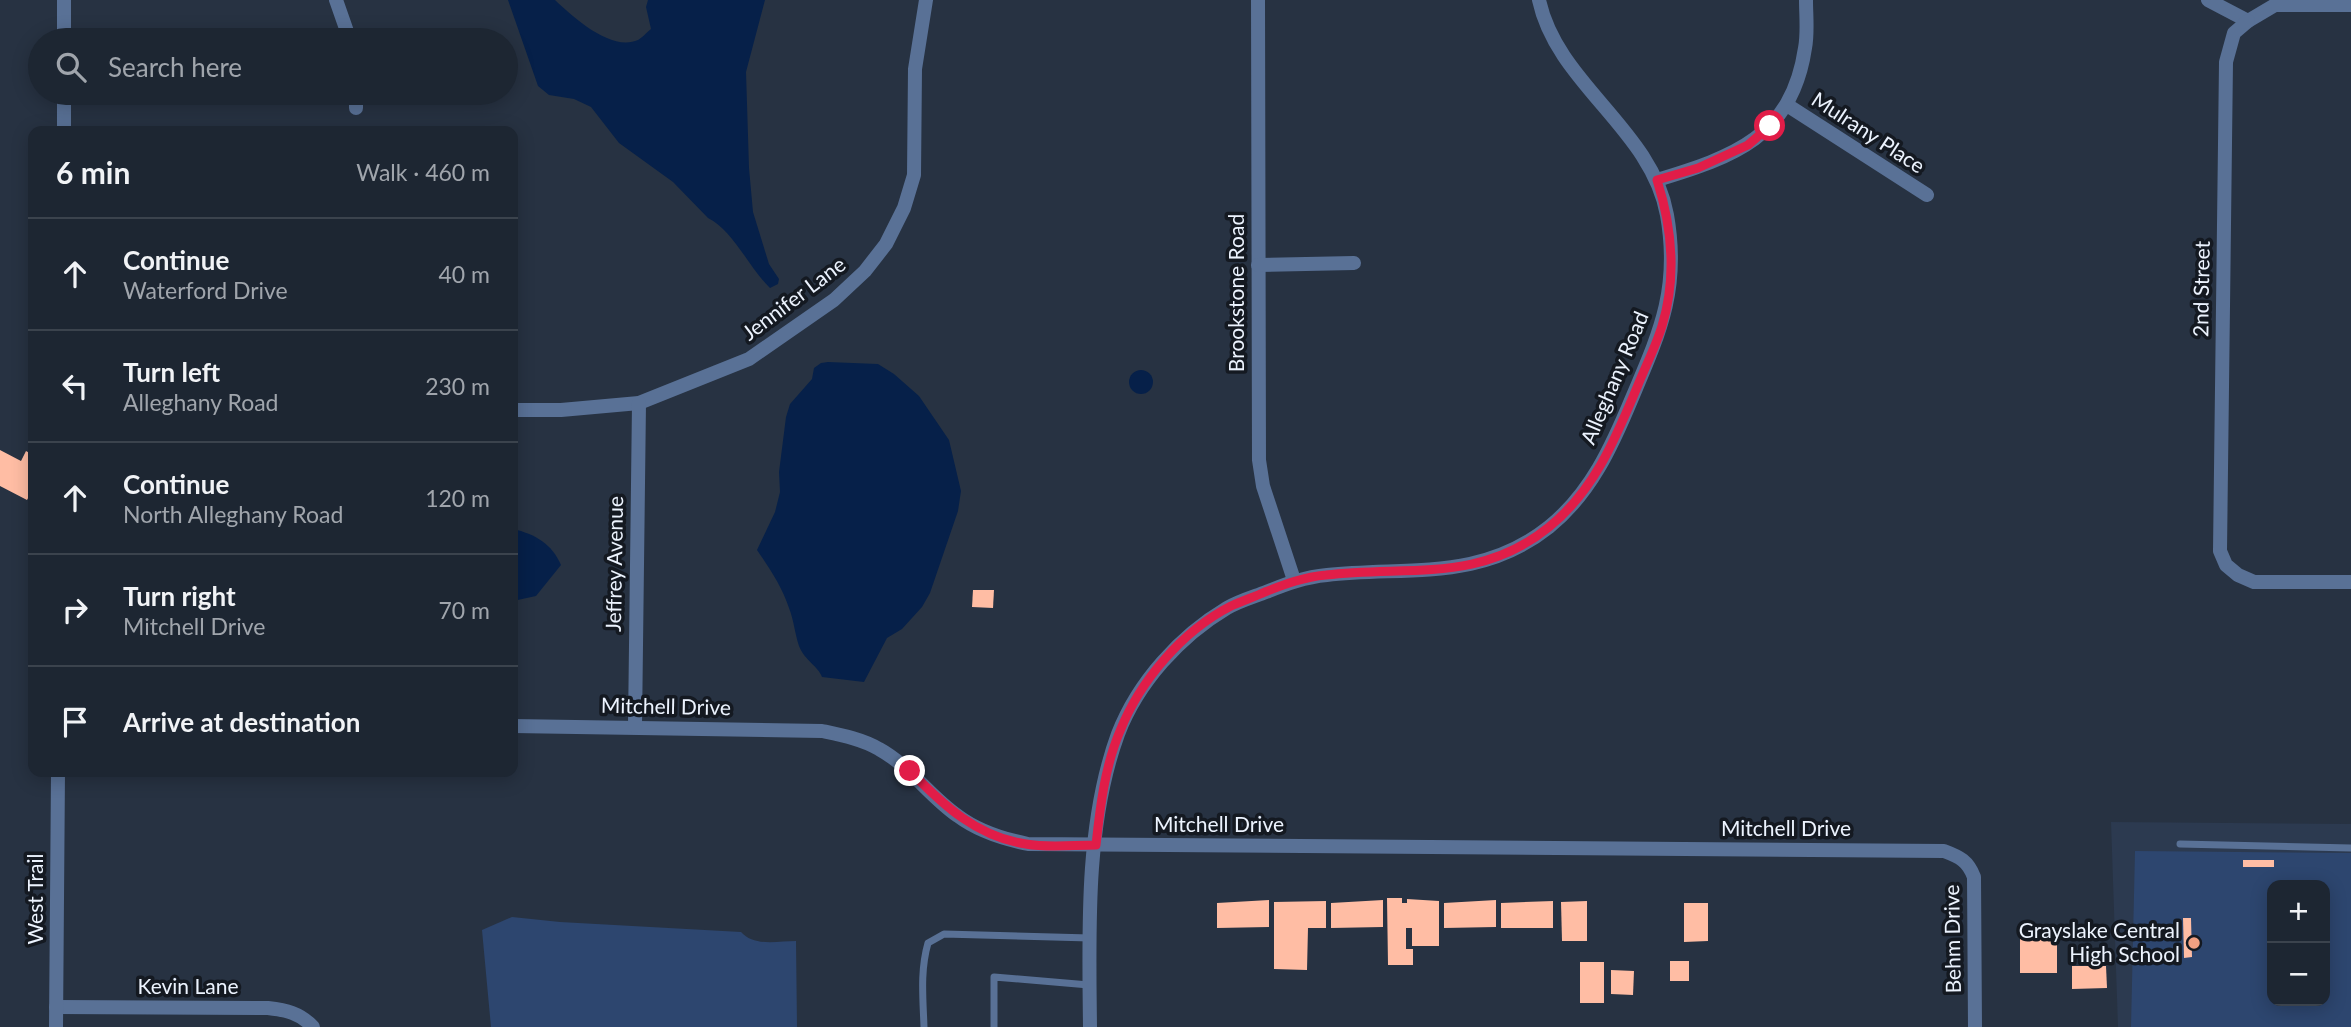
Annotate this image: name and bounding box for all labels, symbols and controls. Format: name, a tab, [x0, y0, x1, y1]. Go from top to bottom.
search box	[28, 28, 518, 105]
icon: search	[52, 48, 90, 86]
text: Search here	[108, 51, 242, 83]
street label: Mulrany Place	[1808, 86, 1930, 178]
route start	[1754, 110, 1785, 141]
text: 6 min	[56, 154, 130, 190]
text: Walk · 460 m	[356, 158, 490, 186]
street label: Brookstone Road	[1223, 214, 1248, 372]
street label: 2nd Street	[2187, 240, 2214, 337]
text: Continue	[123, 244, 229, 276]
street label: Jennifer Lane	[737, 251, 850, 345]
icon: ahead	[56, 255, 94, 293]
text: 40 m	[439, 260, 490, 288]
text: Waterford Drive	[123, 276, 288, 304]
street label: Alleghany Road	[1574, 307, 1653, 448]
text: Turn left	[123, 356, 220, 388]
icon: left	[56, 367, 94, 405]
text: 230 m	[425, 372, 490, 400]
text: Alleghany Road	[123, 388, 279, 416]
text: Continue	[123, 468, 229, 500]
icon: ahead	[56, 479, 94, 517]
text: 120 m	[425, 484, 490, 512]
street label: Jeffrey Avenue	[600, 496, 627, 632]
text: North Alleghany Road	[123, 500, 343, 528]
text: Turn right	[123, 580, 236, 612]
icon: right	[56, 591, 94, 629]
text: 70 m	[439, 596, 490, 624]
text: Mitchell Drive	[123, 612, 265, 640]
street label: Mitchell Drive	[601, 692, 731, 719]
icon: arrive	[56, 703, 94, 741]
text: Arrive at destination	[123, 706, 360, 738]
route end	[894, 755, 925, 786]
street label: Mitchell Drive	[1154, 811, 1284, 836]
street label: Mitchell Drive	[1721, 815, 1851, 840]
street label: West Trail	[22, 853, 47, 945]
map controls	[2267, 880, 2330, 1006]
button: +	[2267, 880, 2330, 943]
street label: Behm Drive	[1938, 884, 1965, 994]
place label: Grayslake Central High School	[2019, 917, 2180, 966]
marker: Grayslake Central High School	[2186, 935, 2202, 951]
button: −	[2267, 943, 2330, 1006]
street label: Kevin Lane	[138, 973, 238, 998]

